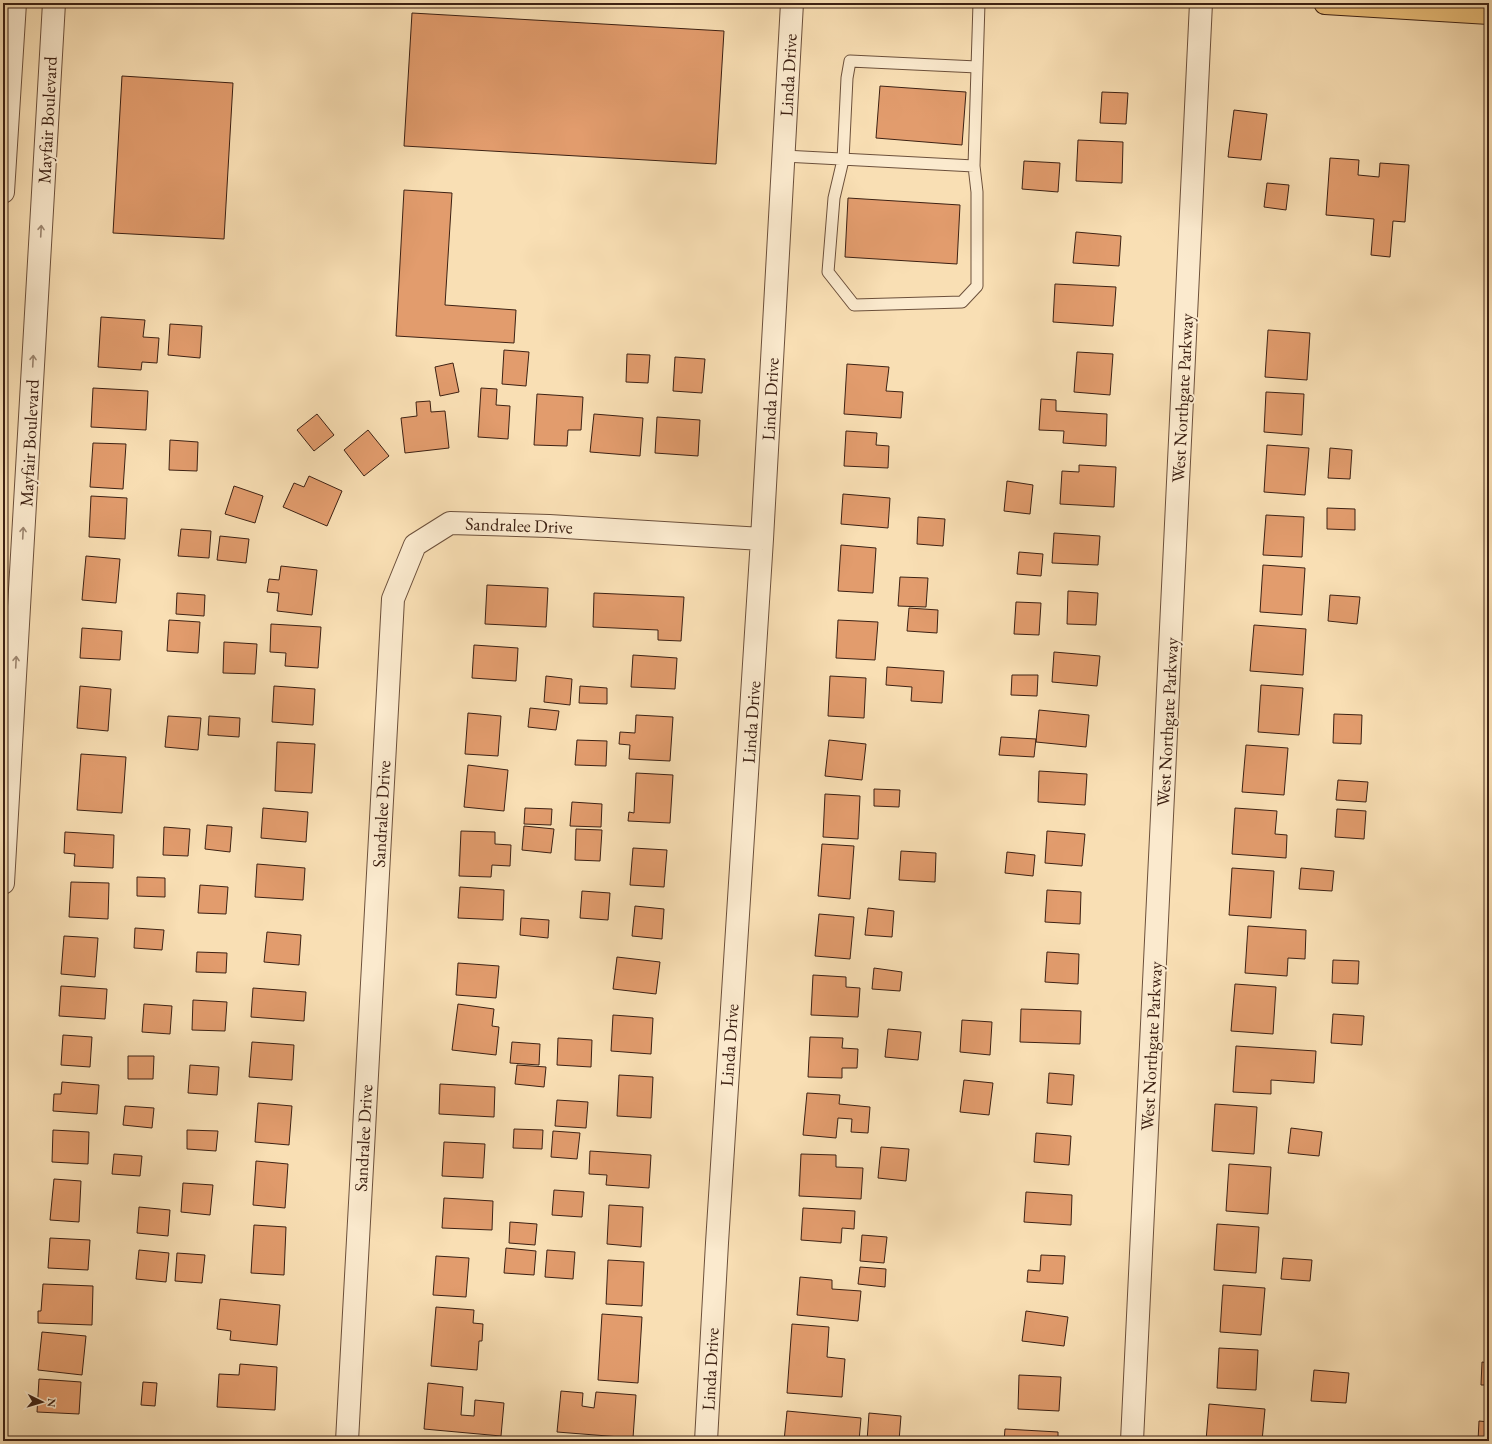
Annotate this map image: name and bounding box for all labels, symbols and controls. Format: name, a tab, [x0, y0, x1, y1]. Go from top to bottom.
street label: Linda Drive	[774, 33, 802, 117]
street label: Mayfair Boulevard	[32, 55, 62, 184]
one-way arrow	[37, 225, 45, 238]
street label: West Northgate Parkway	[1166, 313, 1198, 483]
one-way arrow	[30, 355, 37, 368]
street label: Linda Drive	[756, 357, 784, 441]
street label: Mayfair Boulevard	[14, 378, 44, 507]
street label: Sandralee Drive	[465, 512, 573, 538]
one-way arrow	[20, 527, 27, 540]
street label: West Northgate Parkway	[1151, 637, 1183, 807]
one-way arrow	[12, 656, 20, 669]
street label: Linda Drive	[737, 680, 765, 764]
street label: Sandralee Drive	[367, 760, 395, 868]
street label: West Northgate Parkway	[1135, 961, 1167, 1131]
street label: Linda Drive	[715, 1003, 743, 1087]
street label: Sandralee Drive	[349, 1084, 377, 1192]
street label: Linda Drive	[696, 1327, 724, 1411]
north arrow	[22, 1382, 62, 1422]
text: N	[45, 1398, 59, 1408]

